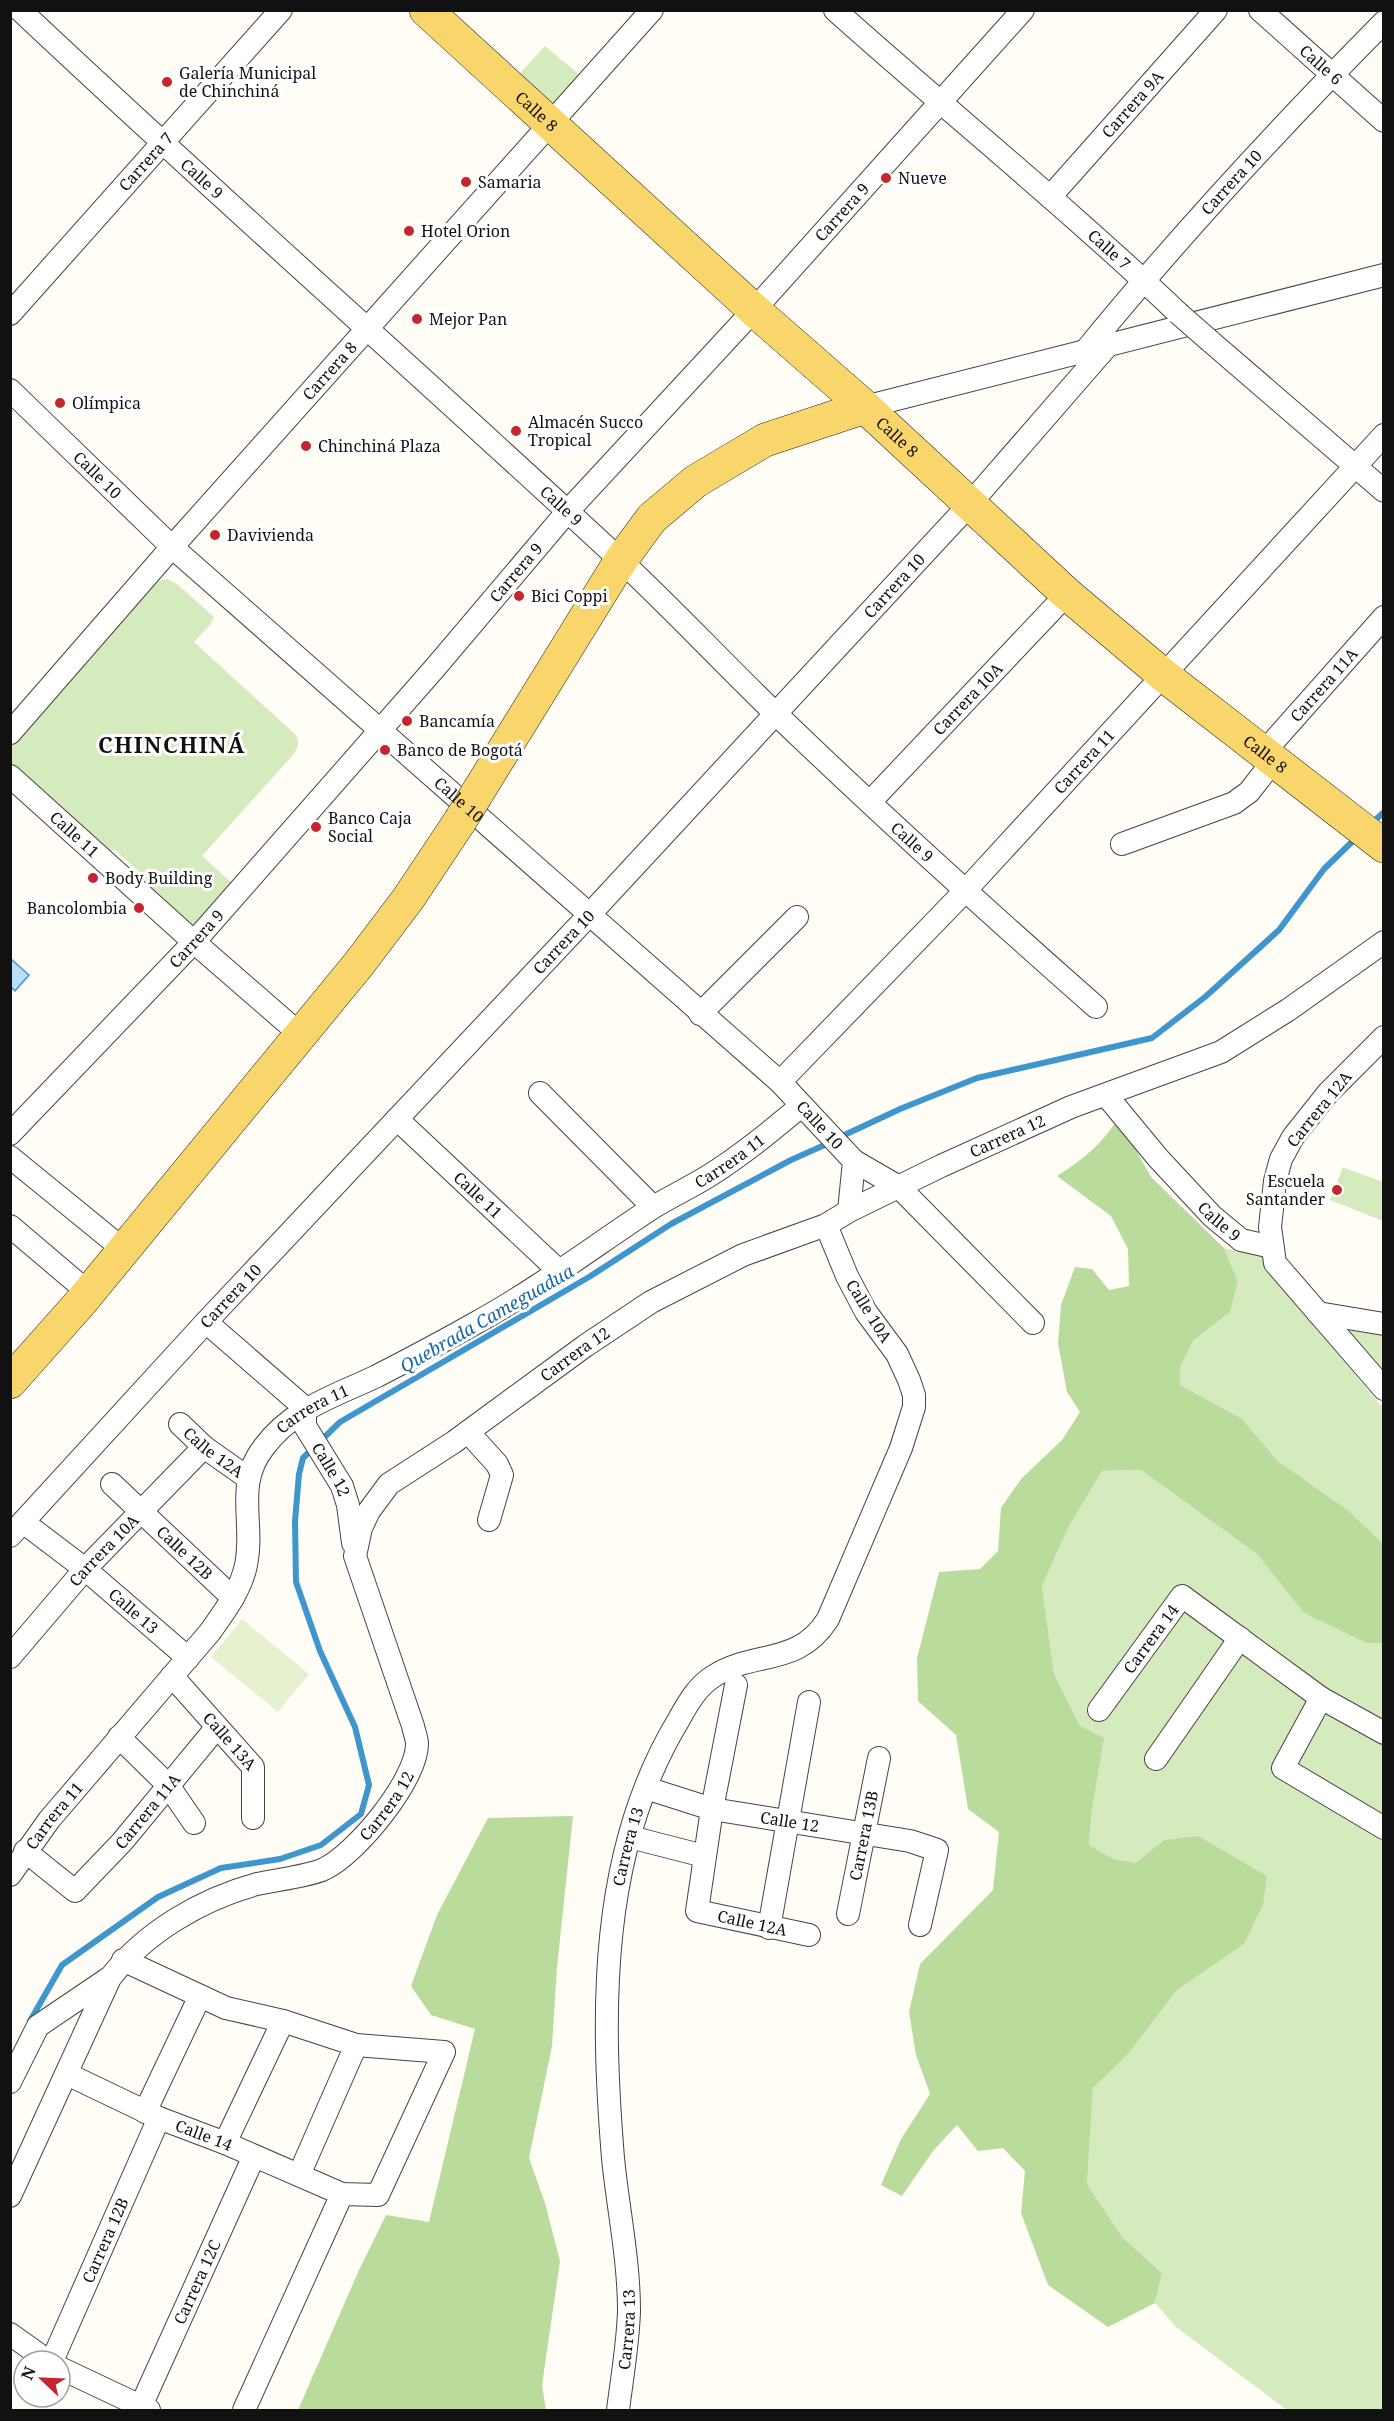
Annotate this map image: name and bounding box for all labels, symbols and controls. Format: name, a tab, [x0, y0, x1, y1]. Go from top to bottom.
street label: Calle 6	[1295, 40, 1347, 90]
place label: Galería Municipal de Chinchiná	[179, 62, 316, 102]
street label: Carrera 9A	[1096, 65, 1169, 143]
marker: Galería Municipal de Chinchiná	[160, 75, 174, 89]
street label: Calle 8	[511, 86, 563, 136]
street label: Carrera 7	[114, 128, 178, 196]
street label: Carrera 10	[1196, 145, 1267, 220]
street label: Calle 9	[176, 153, 228, 204]
place label: Nueve	[898, 167, 947, 189]
place label: Samaria	[478, 171, 542, 193]
marker: Nueve	[879, 171, 893, 185]
marker: Samaria	[459, 175, 473, 189]
street label: Carrera 9	[810, 178, 874, 246]
place label: Hotel Orion	[421, 220, 510, 242]
marker: Hotel Orion	[402, 224, 416, 238]
street label: Calle 7	[1083, 224, 1135, 274]
place label: Mejor Pan	[429, 308, 507, 330]
marker: Mejor Pan	[410, 312, 424, 326]
street label: Carrera 8	[297, 337, 362, 405]
place label: Olímpica	[72, 392, 141, 414]
marker: Olímpica	[53, 396, 67, 410]
place label: Almacén Succo Tropical	[528, 411, 643, 451]
street label: Calle 8	[871, 412, 923, 462]
marker: Almacén Succo Tropical	[509, 424, 523, 438]
place label: Chinchiná Plaza	[318, 435, 441, 457]
marker: Chinchiná Plaza	[299, 439, 313, 453]
street label: Calle 10	[69, 446, 127, 504]
street label: Calle 9	[535, 480, 587, 531]
place label: Davivienda	[227, 524, 314, 546]
marker: Davivienda	[208, 528, 222, 542]
street label: Carrera 9	[484, 538, 547, 607]
street label: Carrera 10	[859, 549, 930, 623]
place label: Bici Coppi	[531, 585, 608, 607]
marker: Bici Coppi	[512, 589, 526, 603]
street label: Carrera 11A	[1285, 642, 1363, 726]
street label: Carrera 10A	[928, 657, 1008, 740]
place label: Bancamía	[419, 710, 495, 732]
marker: Bancamía	[400, 714, 414, 728]
street label: Carrera 11	[1049, 724, 1120, 799]
district label: CHINCHINÁ	[98, 729, 246, 759]
street label: Calle 8	[1239, 730, 1292, 778]
place label: Banco de Bogotá	[397, 739, 523, 761]
marker: Banco de Bogotá	[378, 743, 392, 757]
street label: Calle 10	[430, 772, 489, 828]
street label: Calle 11	[45, 806, 104, 862]
place label: Banco Caja Social	[328, 807, 412, 847]
street label: Calle 9	[886, 817, 938, 867]
marker: Banco Caja Social	[309, 820, 323, 834]
place label: Body Building	[105, 867, 213, 889]
marker: Body Building	[86, 871, 100, 885]
place label: Bancolombia	[27, 897, 127, 919]
marker: Bancolombia	[132, 901, 146, 915]
street label: Carrera 9	[164, 905, 229, 973]
street label: Carrera 10	[528, 905, 599, 979]
street label: Carrera 12A	[1281, 1066, 1357, 1152]
street label: Calle 10	[792, 1096, 848, 1154]
street label: Carrera 12	[966, 1109, 1049, 1163]
street label: Carrera 11	[690, 1129, 769, 1193]
street label: Calle 11	[449, 1167, 507, 1223]
place label: Escuela Santander	[1246, 1170, 1325, 1210]
marker: Escuela Santander	[1330, 1183, 1344, 1197]
street label: Calle 9	[1193, 1197, 1245, 1246]
water label: Quebrada Cameguadua	[395, 1258, 578, 1378]
street label: Carrera 10	[195, 1259, 266, 1333]
street label: Calle 10A	[841, 1275, 897, 1347]
street label: Carrera 12	[535, 1322, 614, 1386]
street label: Carrera 11	[271, 1379, 352, 1439]
street label: Calle 12A	[179, 1422, 249, 1483]
street label: Calle 12	[307, 1438, 356, 1499]
street label: Carrera 10A	[64, 1509, 144, 1591]
street label: Calle 12B	[152, 1521, 218, 1585]
street label: Calle 13	[104, 1583, 163, 1639]
street label: Carrera 14	[1118, 1600, 1183, 1678]
street label: Calle 13A	[198, 1707, 262, 1775]
street label: Carrera 12	[354, 1767, 419, 1845]
street label: Carrera 11A	[110, 1768, 186, 1854]
street label: Carrera 11	[20, 1777, 88, 1854]
street label: Carrera 13B	[844, 1789, 883, 1882]
street label: Carrera 13	[607, 1804, 648, 1888]
street label: Calle 12	[759, 1806, 821, 1837]
street label: Calle 12A	[715, 1905, 790, 1941]
street label: Calle 14	[172, 2114, 236, 2156]
street label: Carrera 12B	[77, 2194, 134, 2286]
street label: Carrera 12C	[168, 2236, 226, 2328]
street label: Carrera 13	[613, 2289, 640, 2371]
north arrow	[12, 2349, 72, 2409]
text: N	[16, 2363, 41, 2383]

